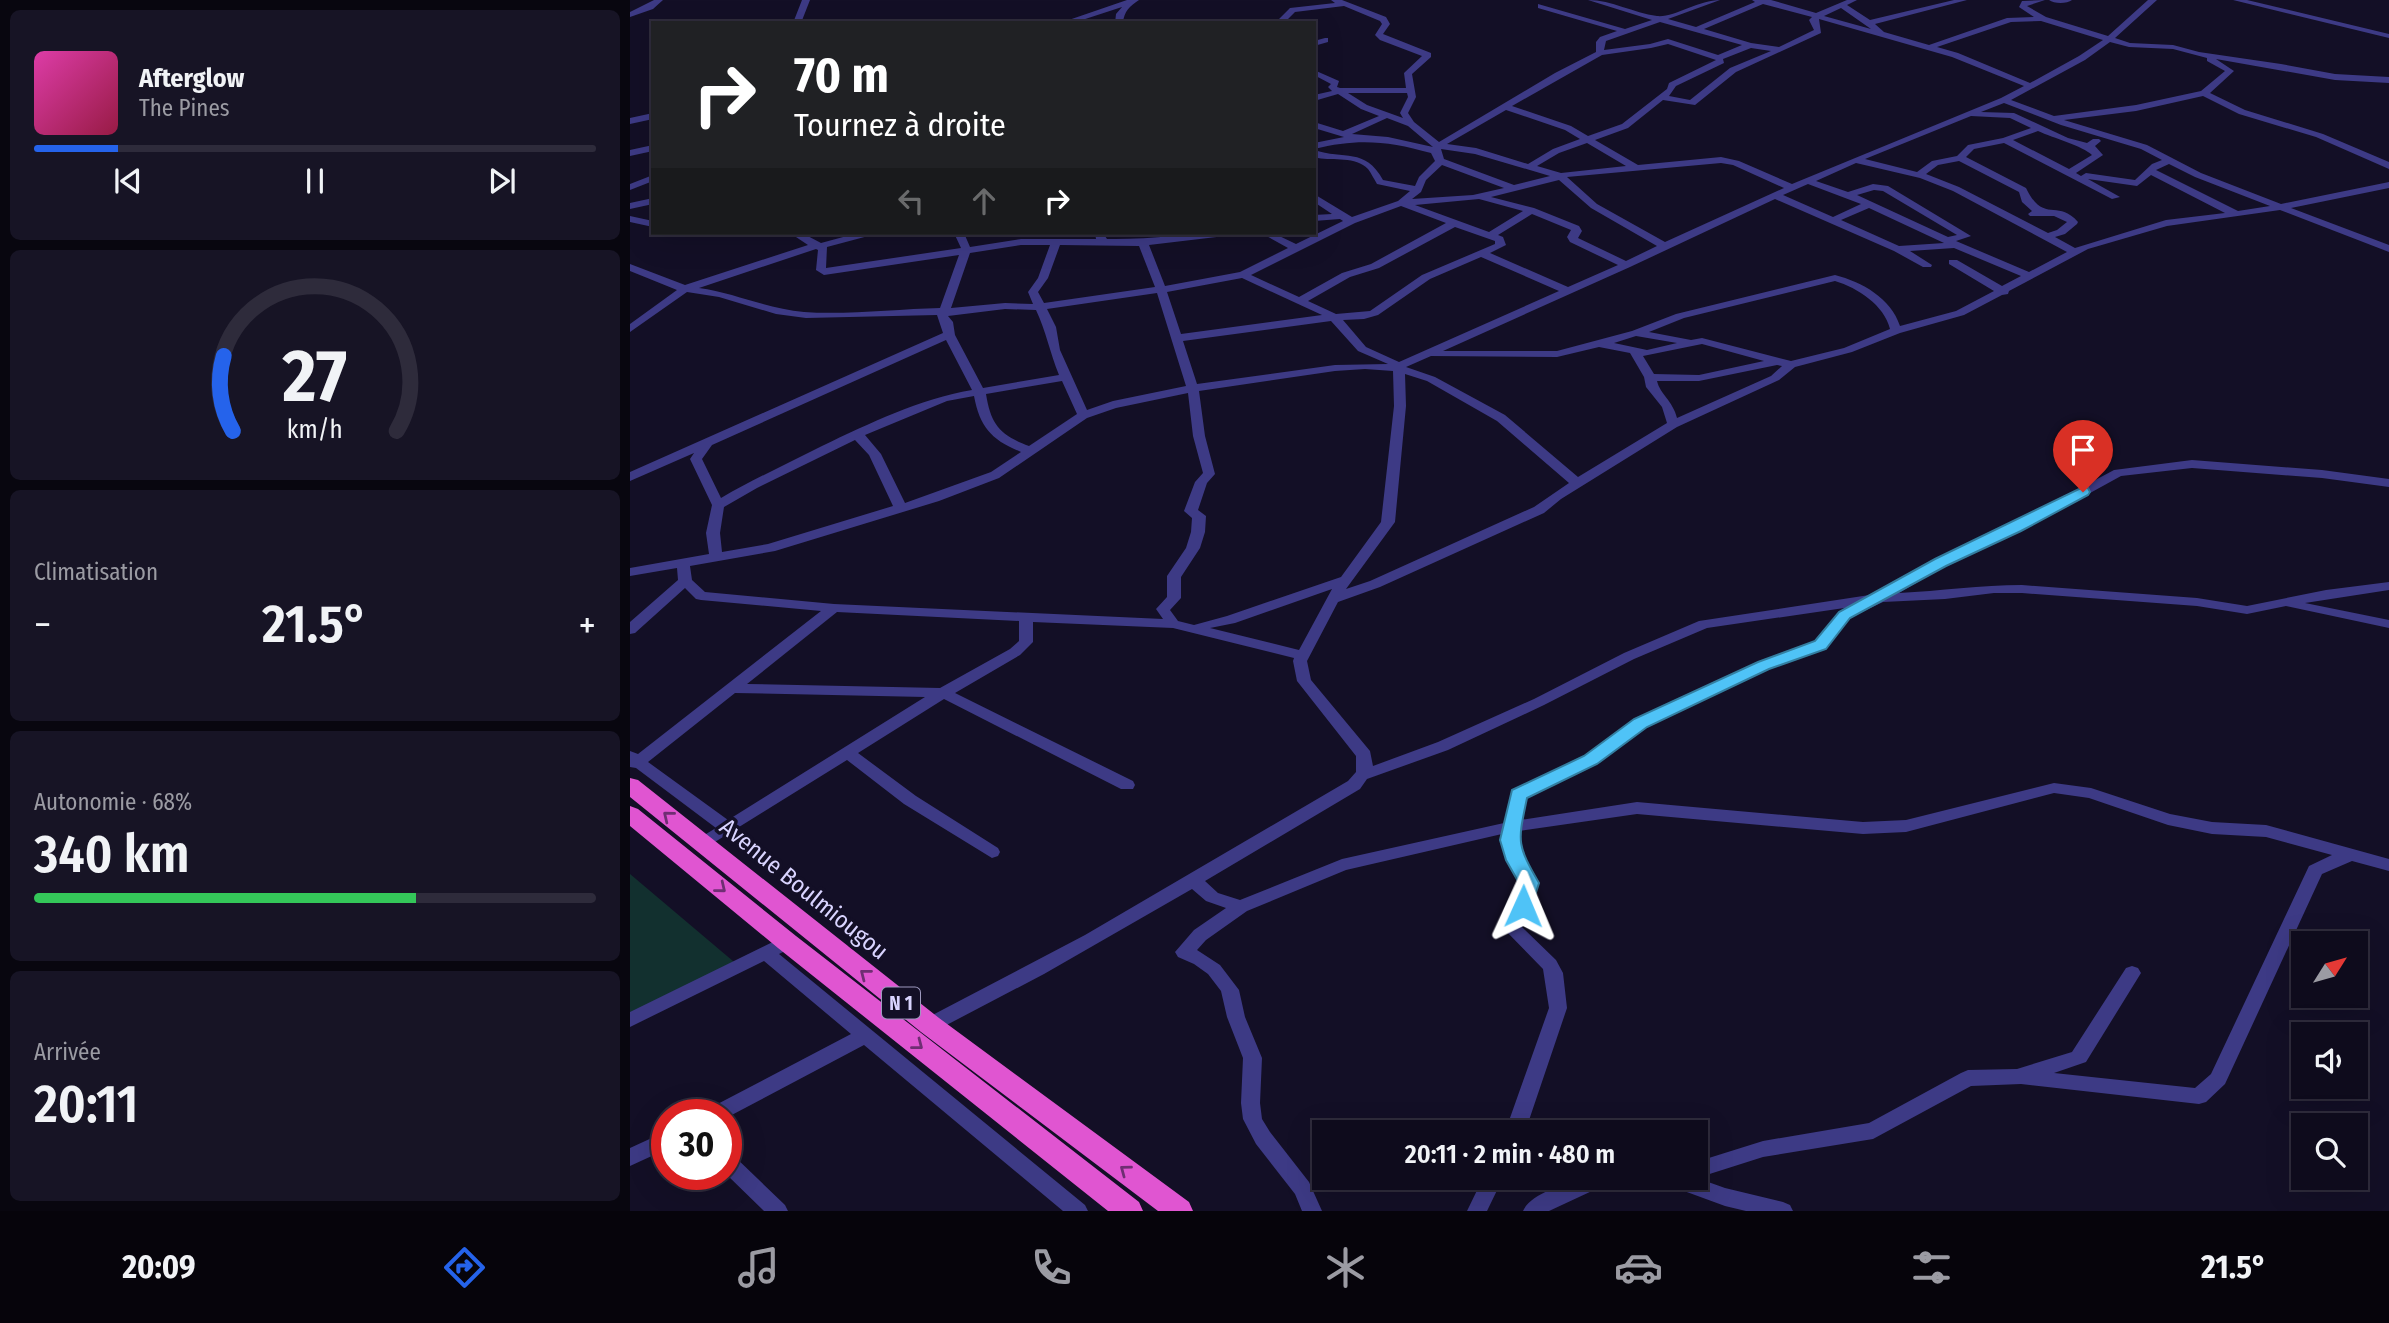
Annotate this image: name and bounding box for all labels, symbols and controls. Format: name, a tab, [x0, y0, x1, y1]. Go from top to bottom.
text: 70 m	[794, 46, 889, 105]
icon: right	[679, 49, 770, 140]
text: Afterglow	[139, 63, 244, 94]
text: The Pines	[139, 94, 230, 122]
text: Tournez à droite	[794, 106, 1006, 144]
icon: previous	[109, 162, 147, 200]
icon: pause	[296, 162, 334, 200]
icon: next	[483, 162, 521, 200]
icon: left	[892, 182, 930, 220]
icon: ahead	[965, 182, 1003, 220]
icon: right	[1038, 182, 1076, 220]
text: 27	[282, 334, 347, 421]
text: km/h	[287, 415, 343, 445]
pin	[2053, 420, 2113, 492]
icon: arrive	[2064, 431, 2102, 469]
text: Climatisation	[34, 558, 158, 586]
text: 21.5°	[262, 593, 368, 656]
text: −	[34, 602, 51, 648]
text: +	[579, 602, 596, 648]
text: Autonomie · 68%	[34, 788, 192, 816]
one-way arrow	[664, 812, 676, 825]
street label: Avenue Boulmiougou	[714, 813, 894, 965]
text: 340 km	[34, 823, 189, 886]
position arrow	[1486, 869, 1560, 943]
one-way arrow	[712, 880, 725, 892]
north arrow	[2291, 931, 2368, 1008]
map controls	[2291, 931, 2368, 1190]
one-way arrow	[860, 970, 873, 982]
road number: N 1	[882, 987, 920, 1018]
button: sound	[2291, 1022, 2368, 1099]
one-way arrow	[910, 1037, 922, 1050]
text: Arrivée	[34, 1038, 101, 1066]
text: 20:11	[34, 1073, 138, 1136]
speed limit sign: 30	[651, 1099, 742, 1190]
button: search	[2291, 1113, 2368, 1190]
text: 20:11 · 2 min · 480 m	[1405, 1139, 1615, 1170]
one-way arrow	[1120, 1165, 1133, 1178]
icon: directions	[440, 1243, 489, 1292]
icon: music	[734, 1243, 783, 1292]
icon: phone	[1027, 1243, 1076, 1292]
icon: climate	[1321, 1243, 1370, 1292]
icon: car	[1614, 1243, 1663, 1292]
icon: filters	[1907, 1243, 1956, 1292]
text: 20:09	[122, 1248, 196, 1286]
text: 21.5°	[2201, 1248, 2267, 1286]

